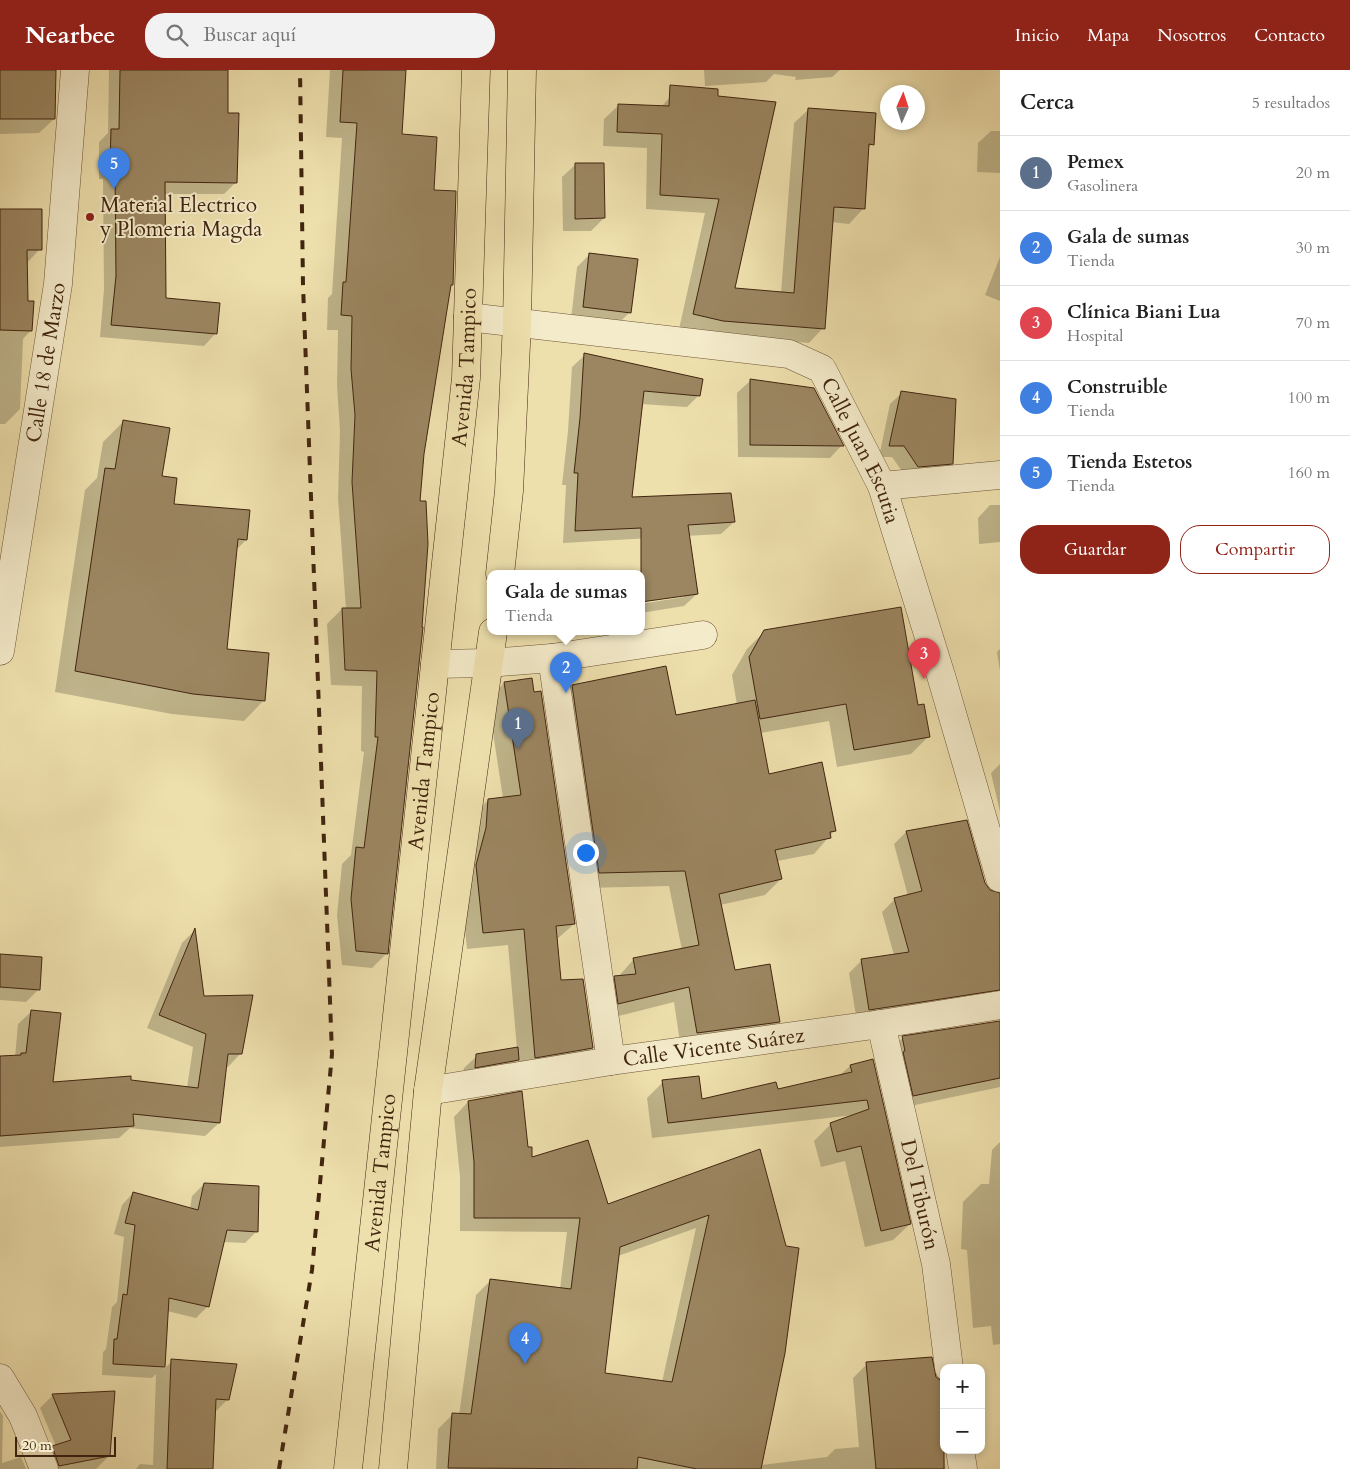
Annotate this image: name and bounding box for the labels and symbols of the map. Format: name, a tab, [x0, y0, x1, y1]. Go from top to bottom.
north arrow	[880, 85, 925, 130]
pin: 5	[98, 148, 130, 189]
place label: Material Electrico y Plomeria Magda	[99, 191, 262, 244]
marker: Material Electrico y Plomeria Magda	[84, 211, 96, 223]
street label: Calle 18 de Marzo	[19, 280, 73, 445]
street label: Avenida Tampico	[444, 287, 483, 448]
street label: Calle Juan Escutia	[814, 372, 907, 527]
pin: 3	[908, 638, 940, 679]
pin: 2	[550, 652, 582, 693]
street label: Avenida Tampico	[401, 690, 446, 852]
pin: 1	[502, 708, 534, 749]
your location	[573, 840, 599, 866]
street label: Calle Vicente Suárez	[621, 1020, 807, 1074]
street label: Avenida Tampico	[357, 1092, 403, 1253]
street label: Del Tiburón	[893, 1136, 947, 1253]
pin: 4	[509, 1323, 541, 1364]
scale bar	[15, 1434, 116, 1457]

